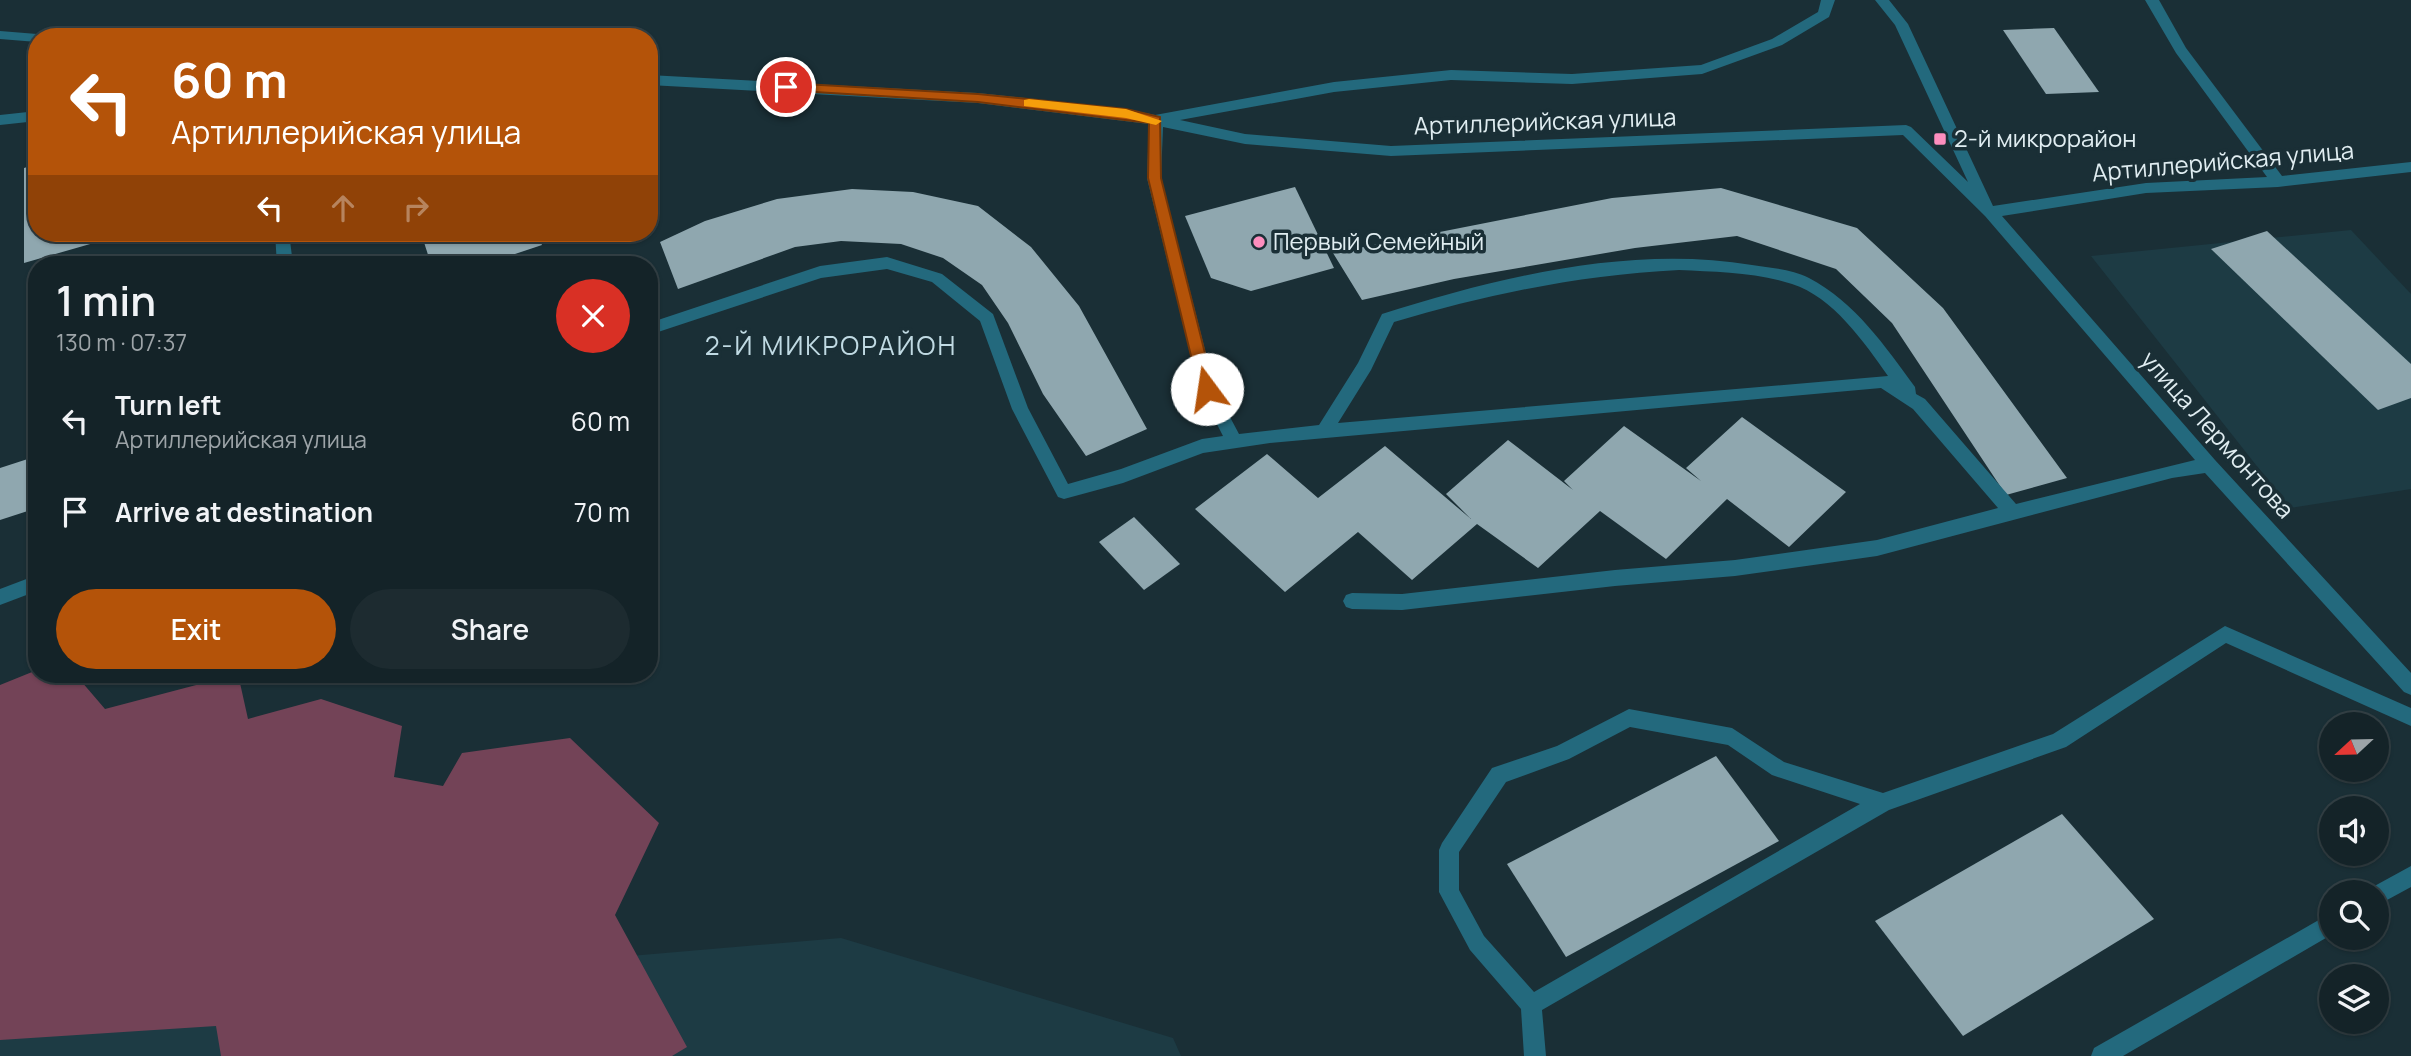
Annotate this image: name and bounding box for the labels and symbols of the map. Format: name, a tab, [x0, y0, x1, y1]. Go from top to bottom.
pin	[756, 57, 816, 117]
street label: Артиллерийская улица	[1413, 99, 1677, 142]
place label: 2-й микрорайон	[1954, 121, 2136, 154]
marker: 2-й микрорайон	[1932, 131, 1948, 147]
street label: Артиллерийская улица	[2091, 133, 2355, 188]
place label: Первый Семейный	[1273, 224, 1484, 257]
marker: Первый Семейный	[1251, 234, 1267, 250]
district label: 2-Й МИКРОРАЙОН	[705, 327, 957, 363]
street label: улица Лермонтова	[2134, 343, 2302, 525]
position arrow	[1170, 352, 1244, 426]
north arrow	[2319, 712, 2389, 782]

